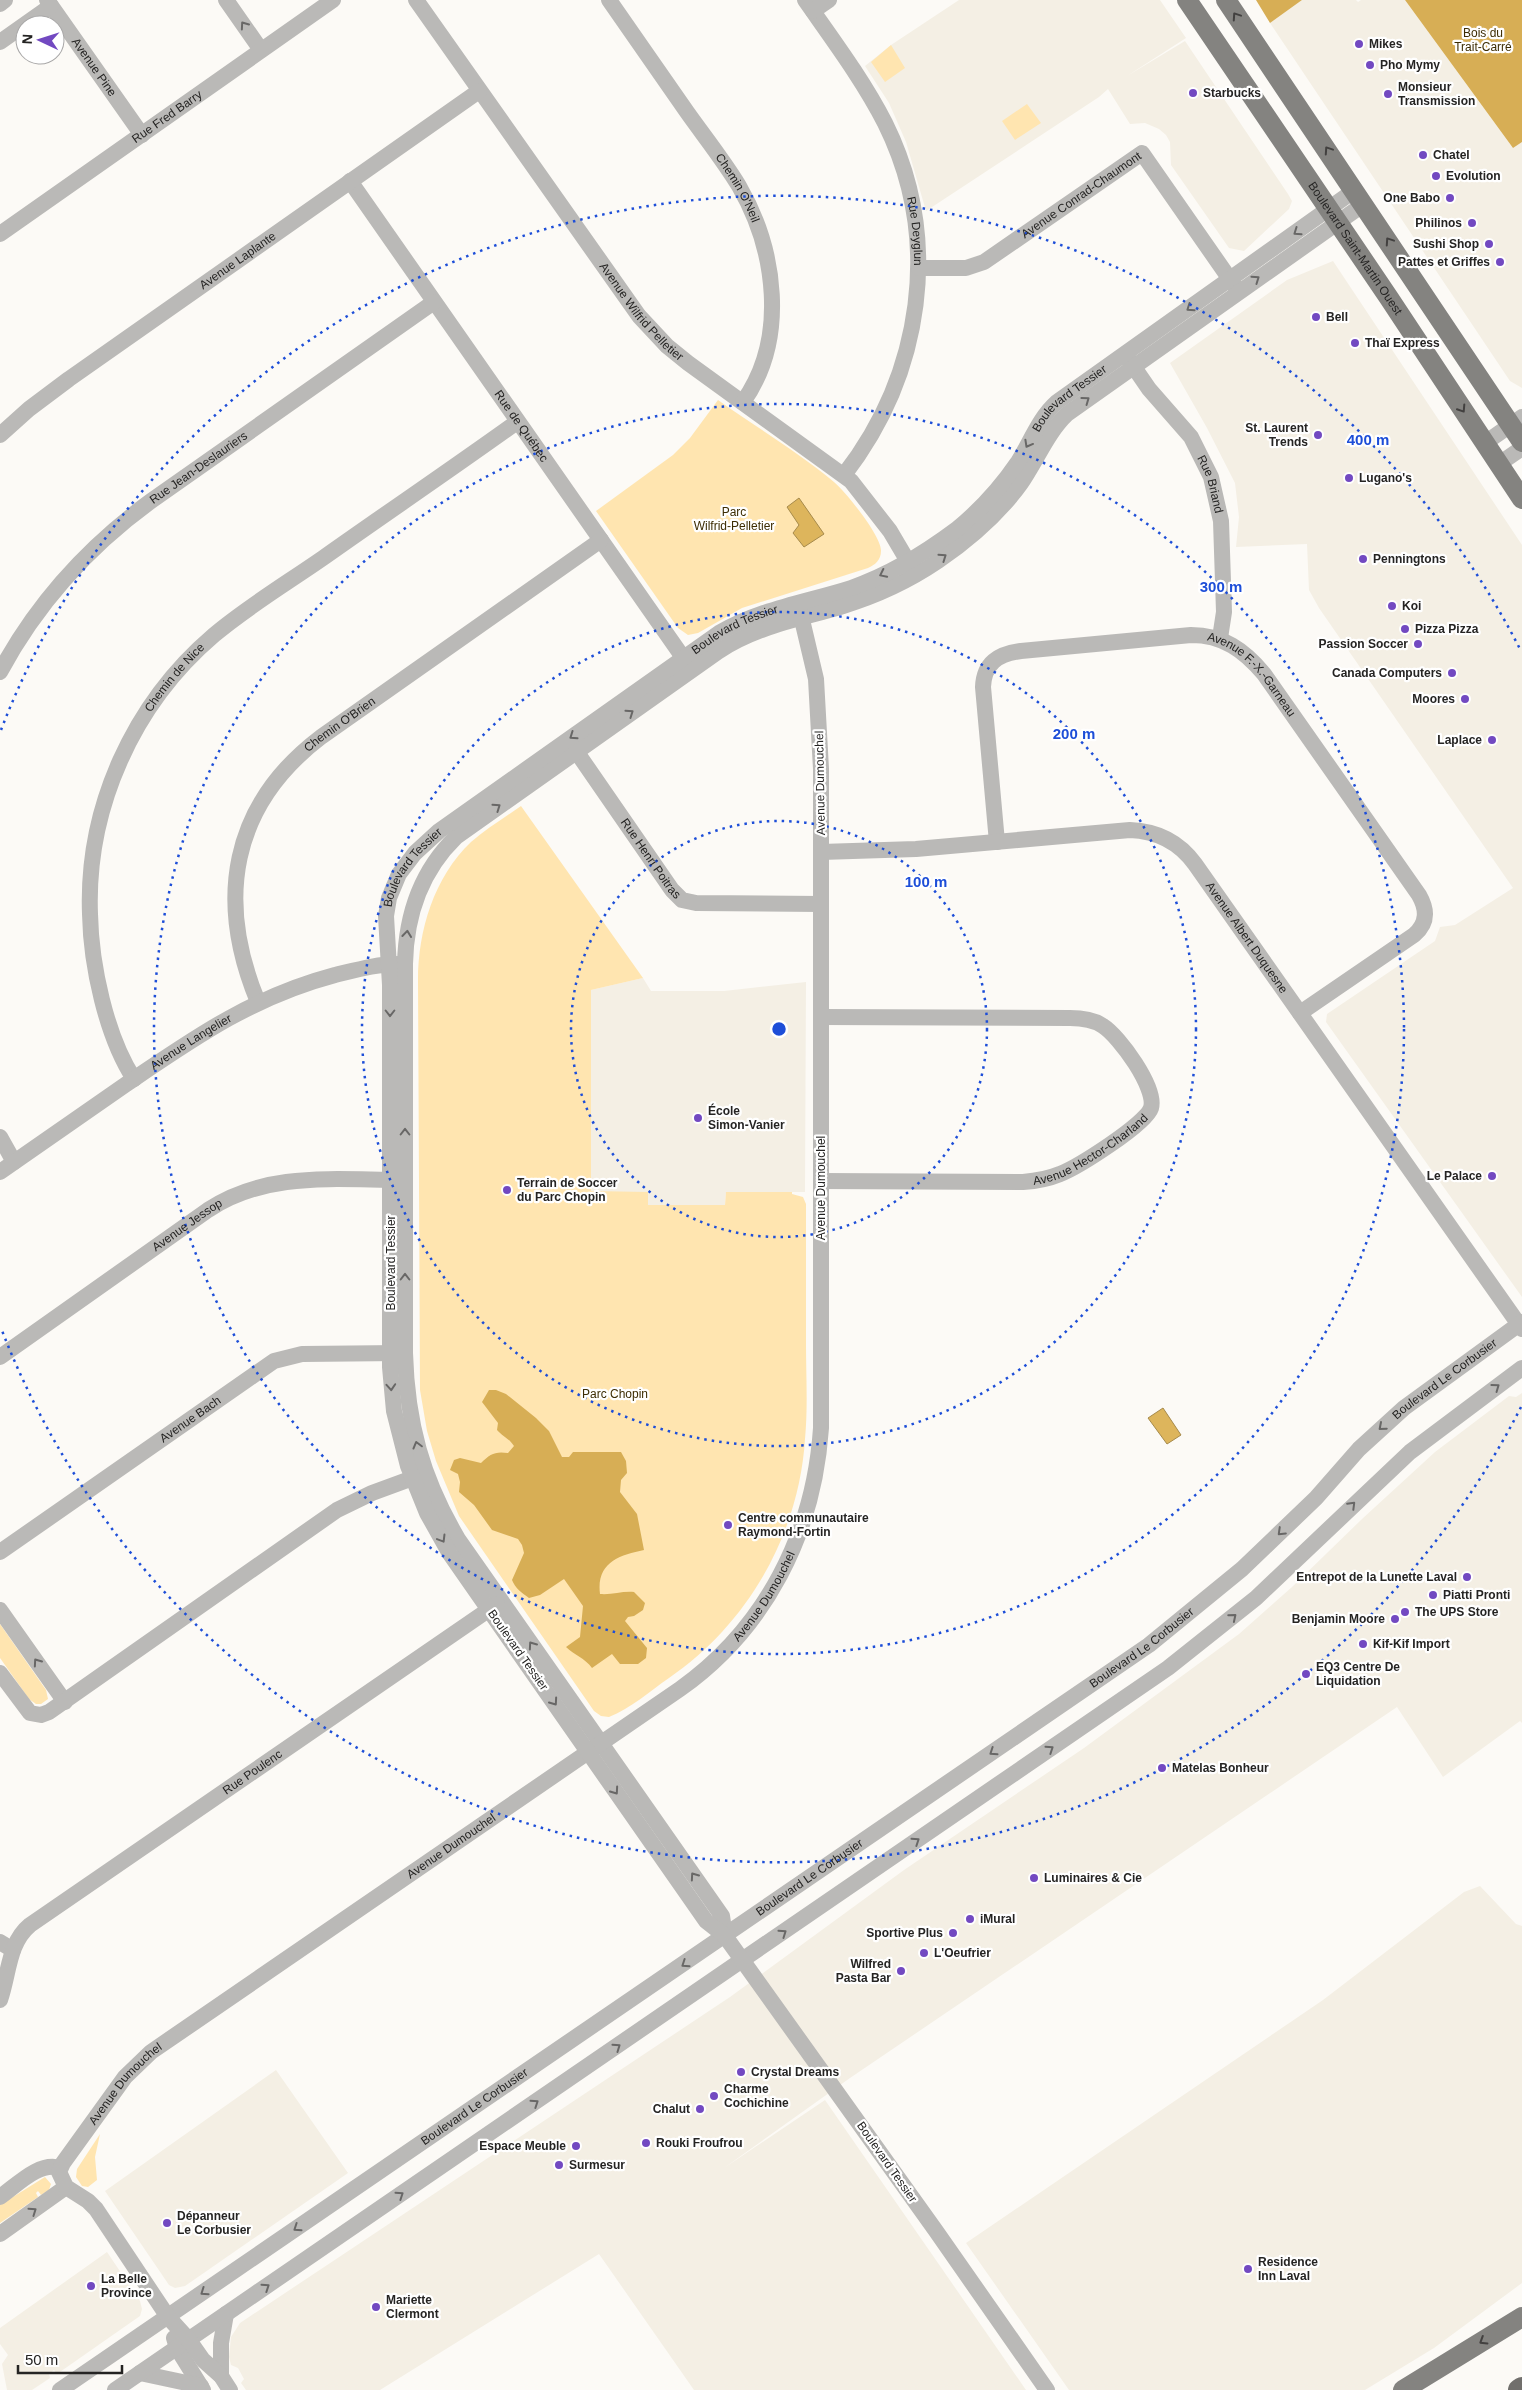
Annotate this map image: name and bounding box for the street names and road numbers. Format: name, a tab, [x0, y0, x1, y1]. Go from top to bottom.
street label: Avenue Pine	[69, 35, 120, 99]
street label: Rue Fred Barry	[129, 87, 205, 146]
street label: Avenue Conrad-Chaumont	[1018, 148, 1144, 241]
street label: Chemin O'Neil	[713, 151, 763, 224]
street label: Boulevard Saint-Martin Ouest	[1305, 179, 1406, 318]
street label: Rue Deyglun	[904, 195, 925, 266]
street label: Avenue Laplante	[197, 229, 279, 292]
street label: Avenue Wilfrid Pelletier	[597, 260, 686, 364]
street label: Boulevard Tessier	[1029, 362, 1109, 434]
street label: Rue de Québec	[491, 388, 551, 465]
street label: Rue Jean-Deslauriers	[147, 429, 250, 507]
street label: Rue Briand	[1194, 453, 1226, 514]
street label: Boulevard Tessier	[689, 602, 780, 657]
street label: Avenue F.-X.-Garneau	[1206, 630, 1299, 719]
street label: Chemin de Nice	[142, 640, 207, 715]
street label: Chemin O'Brien	[301, 694, 378, 755]
street label: Avenue Dumouchel	[812, 731, 828, 835]
street label: Rue Henri Poitras	[618, 816, 684, 902]
street label: Boulevard Tessier	[381, 825, 445, 908]
street label: Avenue Albert Duquesne	[1203, 879, 1291, 996]
street label: Avenue Langelier	[148, 1011, 234, 1073]
street label: Avenue Hector-Charland	[1032, 1111, 1151, 1188]
street label: Avenue Dumouchel	[814, 1136, 828, 1240]
street label: Avenue Jessop	[150, 1196, 225, 1254]
street label: Boulevard Tessier	[384, 1215, 398, 1311]
street label: Boulevard Le Corbusier	[1389, 1336, 1499, 1422]
street label: Avenue Bach	[157, 1393, 224, 1445]
street label: Avenue Dumouchel	[730, 1549, 798, 1644]
street label: Boulevard Le Corbusier	[1087, 1604, 1197, 1691]
street label: Boulevard Tessier	[485, 1607, 551, 1693]
street label: Rue Poulenc	[220, 1747, 285, 1797]
street label: Avenue Dumouchel	[404, 1811, 498, 1881]
street label: Boulevard Le Corbusier	[753, 1836, 865, 1919]
street label: Avenue Dumouchel	[86, 2040, 164, 2128]
street label: Boulevard Le Corbusier	[418, 2065, 530, 2148]
street label: Boulevard Tessier	[854, 2119, 920, 2205]

